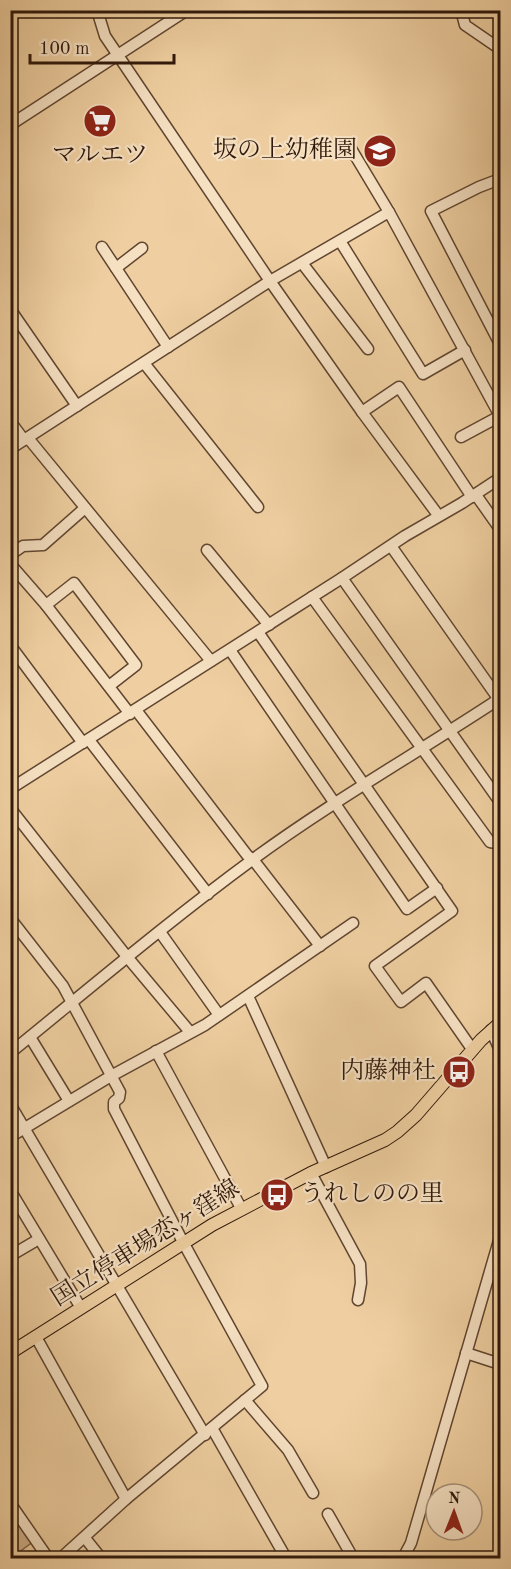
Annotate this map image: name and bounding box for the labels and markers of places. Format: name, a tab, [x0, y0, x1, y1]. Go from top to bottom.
supermarket icon: マルエツ	[82, 103, 118, 139]
school or university icon: 坂の上幼稚園	[362, 133, 398, 169]
place label: 坂の上幼稚園	[213, 136, 357, 163]
place label: マルエツ	[52, 144, 148, 168]
bus stop icon: 内藤神社	[441, 1054, 477, 1090]
place label: 内藤神社	[340, 1057, 436, 1084]
bus stop icon: うれしのの里	[259, 1177, 295, 1213]
place label: うれしのの里	[300, 1181, 444, 1207]

